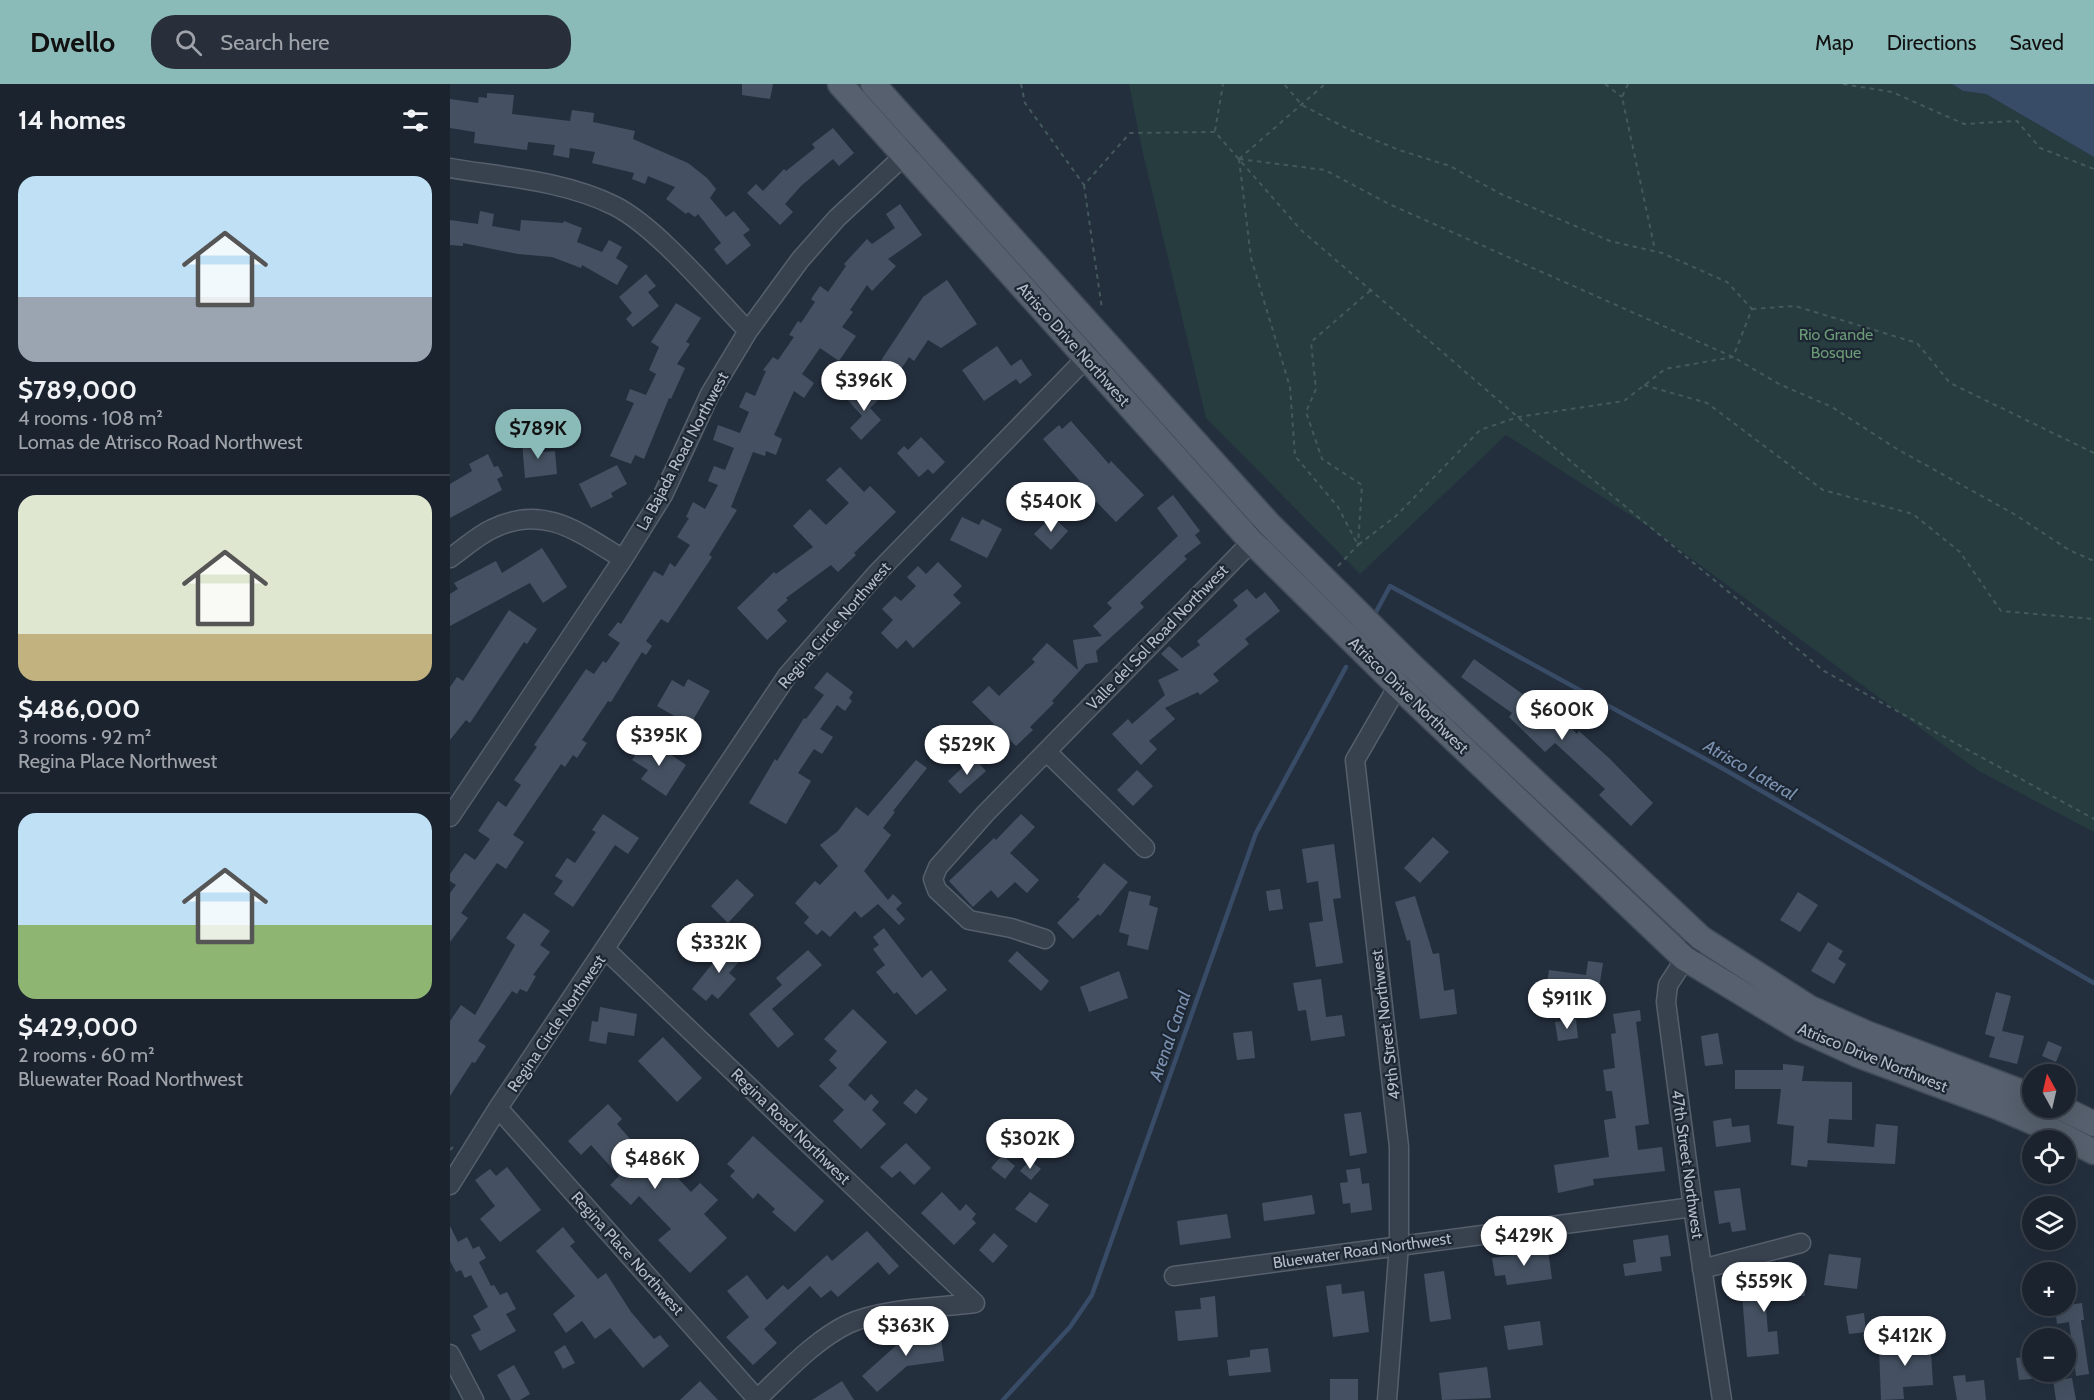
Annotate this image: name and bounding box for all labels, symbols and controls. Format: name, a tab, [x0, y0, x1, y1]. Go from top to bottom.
search box	[151, 15, 571, 69]
text: Dwello	[30, 25, 115, 59]
icon: search	[172, 26, 205, 59]
text: Search here	[220, 29, 330, 56]
text: Map	[1815, 30, 1854, 55]
text: Directions	[1887, 30, 1976, 55]
text: Saved	[2009, 30, 2064, 55]
text: 14 homes	[18, 104, 126, 136]
icon: filters	[399, 104, 432, 137]
icon: home	[171, 215, 279, 323]
street label: Atrisco Drive Northwest	[1013, 279, 1134, 410]
park label: Rio Grande Bosque	[1799, 325, 1873, 362]
pin: $396K	[822, 361, 906, 412]
street label: La Bajada Road Northwest	[633, 368, 733, 534]
text: $396K	[835, 368, 893, 392]
text: $789,000	[18, 374, 137, 406]
text: 4 rooms · 108 m²	[18, 406, 163, 430]
pin: $789K	[496, 409, 580, 460]
text: $789K	[509, 416, 567, 440]
text: Lomas de Atrisco Road Northwest	[18, 430, 302, 454]
pin: $540K	[1009, 482, 1093, 533]
text: $540K	[1020, 489, 1082, 513]
icon: home	[171, 534, 279, 642]
street label: Regina Circle Northwest	[774, 558, 895, 692]
street label: Valle del Sol Road Northwest	[1083, 560, 1232, 714]
street label: Atrisco Drive Northwest	[1345, 633, 1473, 758]
pin: $600K	[1520, 690, 1604, 741]
text: $486,000	[18, 693, 140, 725]
text: $600K	[1530, 697, 1594, 721]
pin: $395K	[617, 716, 701, 767]
text: $395K	[631, 723, 687, 747]
text: 3 rooms · 92 m²	[18, 725, 151, 749]
pin: $529K	[925, 725, 1009, 776]
text: $529K	[939, 732, 995, 756]
water label: Atrisco Lateral	[1699, 734, 1801, 806]
text: Regina Place Northwest	[18, 749, 217, 773]
icon: home	[171, 852, 279, 960]
pin: $332K	[677, 923, 761, 974]
text: $332K	[691, 930, 747, 954]
street label: 49th Street Northwest	[1367, 948, 1404, 1101]
street label: Regina Circle Northwest	[503, 951, 610, 1095]
pin: $911K	[1525, 979, 1609, 1030]
text: $911K	[1542, 986, 1592, 1010]
water label: Arenal Canal	[1144, 987, 1196, 1085]
text: $429,000	[18, 1011, 138, 1043]
street label: Atrisco Drive Northwest	[1795, 1019, 1951, 1096]
text: 2 rooms · 60 m²	[18, 1043, 155, 1067]
north arrow	[2022, 1064, 2076, 1118]
map controls	[2022, 1064, 2076, 1382]
street label: Regina Road Northwest	[727, 1065, 855, 1189]
text: Bluewater Road Northwest	[18, 1067, 243, 1091]
street label: 47th Street Northwest	[1668, 1088, 1707, 1240]
pin: $302K	[988, 1119, 1072, 1170]
text: $302K	[1000, 1126, 1060, 1150]
button: locate	[2022, 1130, 2076, 1184]
pin: $486K	[613, 1139, 697, 1190]
text: $486K	[625, 1146, 685, 1170]
street label: Regina Place Northwest	[567, 1188, 688, 1319]
button: layers	[2022, 1196, 2076, 1250]
pin: $429K	[1482, 1216, 1566, 1267]
text: $429K	[1495, 1223, 1553, 1247]
street label: Bluewater Road Northwest	[1272, 1228, 1453, 1272]
pin: $559K	[1722, 1262, 1806, 1313]
button: +	[2022, 1262, 2076, 1316]
text: $559K	[1736, 1269, 1792, 1293]
pin: $363K	[864, 1306, 948, 1357]
text: $363K	[878, 1313, 934, 1337]
pin: $412K	[1863, 1316, 1947, 1367]
text: $412K	[1878, 1323, 1932, 1347]
button: −	[2022, 1328, 2076, 1382]

